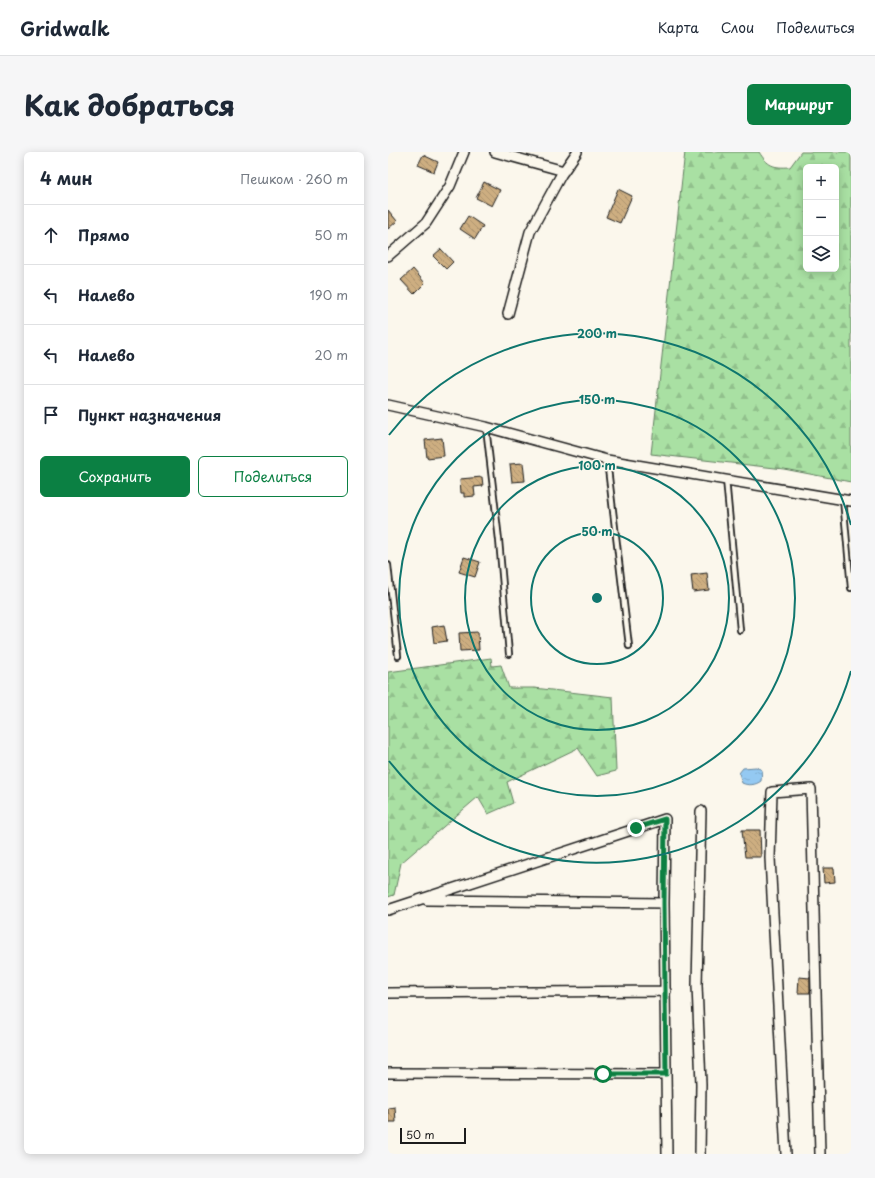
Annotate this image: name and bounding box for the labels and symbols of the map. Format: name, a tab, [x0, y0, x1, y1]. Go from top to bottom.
text: 200 m	[577, 324, 617, 342]
text: 150 m	[579, 390, 615, 408]
text: 100 m	[578, 456, 616, 474]
text: 50 m	[581, 522, 613, 540]
centre of rings	[590, 591, 604, 605]
route end	[627, 819, 645, 837]
route start	[594, 1065, 612, 1083]
scale bar	[400, 1126, 466, 1145]

